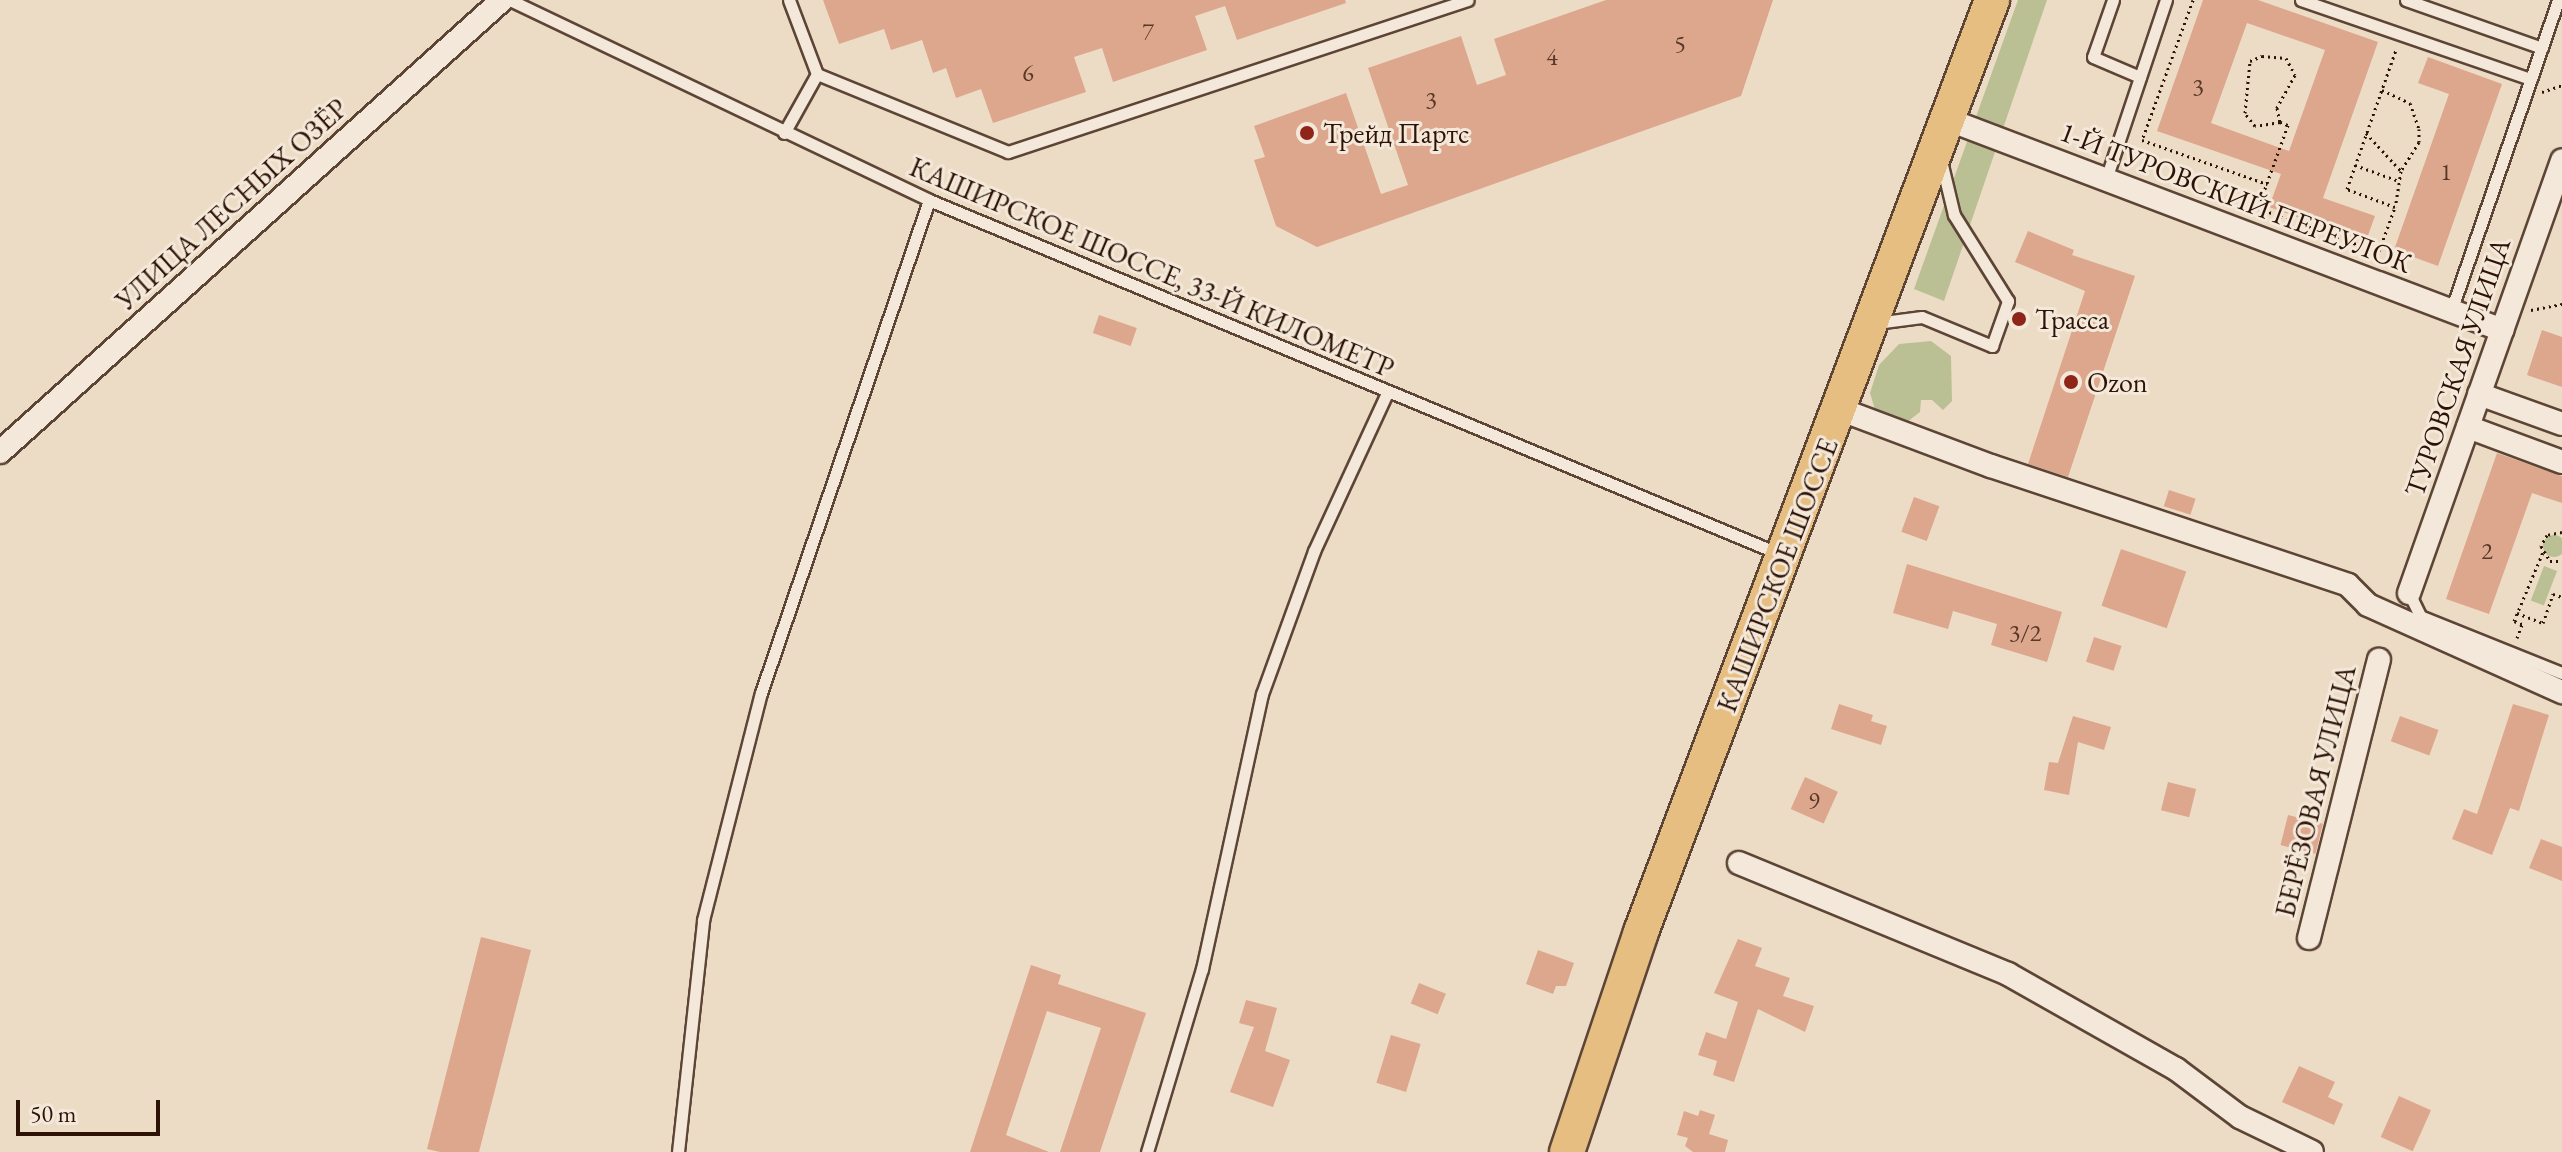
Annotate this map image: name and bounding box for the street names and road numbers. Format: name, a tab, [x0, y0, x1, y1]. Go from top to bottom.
street label: УЛИЦА ЛЕСНЫХ ОЗЁР	[108, 91, 354, 317]
street label: 1-Й ТУРОВСКИЙ ПЕРЕУЛОК	[2055, 114, 2417, 280]
street label: КАШИРСКОЕ ШОССЕ, 33-Й КИЛОМЕТР	[905, 149, 1399, 385]
street label: ТУРОВСКАЯ УЛИЦА	[2397, 233, 2517, 501]
street label: КАШИРСКОЕ ШОССЕ	[1709, 433, 1845, 717]
street label: БЕРЁЗОВАЯ УЛИЦА	[2267, 661, 2363, 921]

